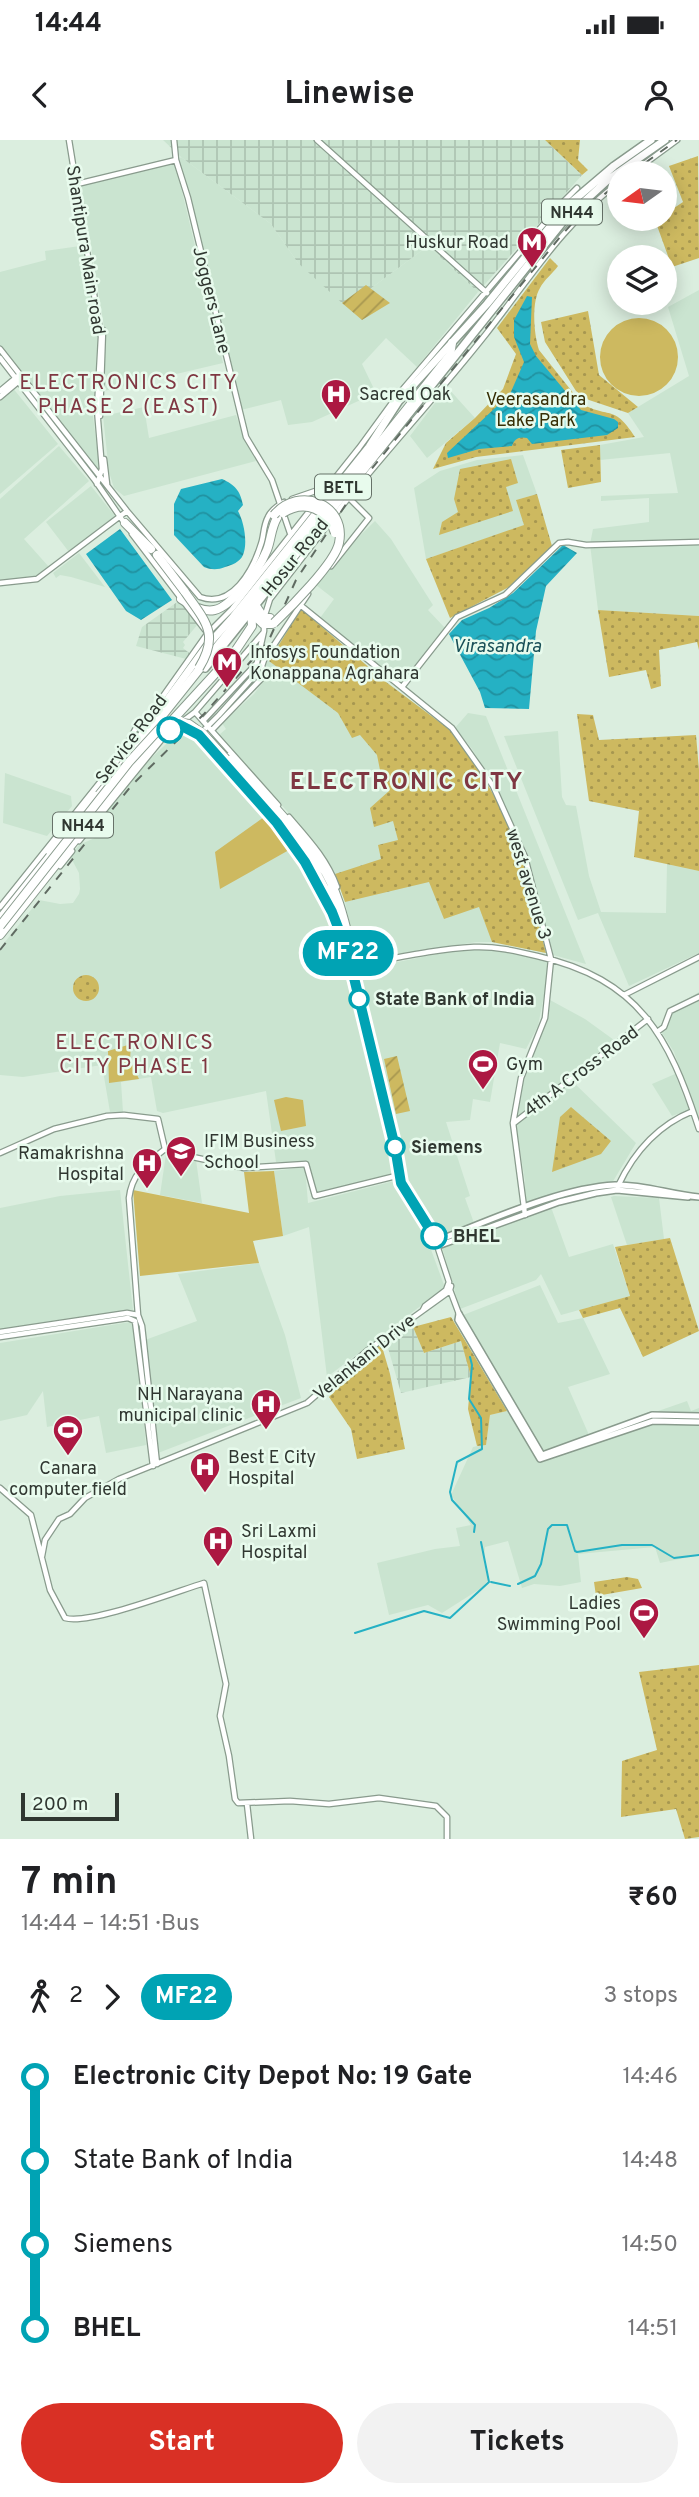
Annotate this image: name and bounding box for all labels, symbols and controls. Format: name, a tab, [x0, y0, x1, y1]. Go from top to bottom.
text: 14:44	[35, 8, 102, 41]
text: Linewise	[284, 75, 415, 115]
icon: back	[21, 76, 59, 114]
icon: person	[640, 76, 678, 114]
north arrow	[607, 161, 677, 231]
map controls	[607, 161, 677, 315]
street label: Shantipura Main road	[60, 164, 109, 337]
road number: NH44	[542, 200, 602, 225]
metro station icon: Huskur Road	[515, 225, 549, 269]
place label: Huskur Road	[405, 232, 509, 255]
street label: Joggers Lane	[186, 244, 235, 356]
button: layers	[607, 245, 677, 315]
district label: ELECTRONICS CITY PHASE 2 (EAST)	[19, 370, 239, 421]
hospital icon: Sacred Oak	[319, 377, 353, 421]
place label: Sacred Oak	[359, 384, 451, 407]
park label: Veerasandra Lake Park	[486, 389, 586, 433]
road number: BETL	[315, 474, 371, 500]
street label: Hosur Road	[258, 514, 335, 602]
water label: Virasandra	[453, 635, 542, 659]
place label: Infosys Foundation Konappana Agrahara	[250, 642, 419, 686]
metro station icon: Infosys Foundation Konappana Agrahara	[210, 645, 244, 689]
street label: Service Road	[91, 691, 173, 789]
unlabelled marker	[157, 717, 183, 743]
district label: ELECTRONIC CITY	[290, 768, 524, 798]
road number: NH44	[53, 812, 113, 838]
street label: west avenue 3	[500, 826, 555, 943]
line badge: MF22	[299, 930, 397, 976]
text: MF22	[317, 938, 379, 968]
marker: State Bank of India	[349, 989, 369, 1009]
place label: State Bank of India	[375, 989, 535, 1012]
street label: 4th A Cross Road	[520, 1022, 644, 1123]
district label: ELECTRONICS CITY PHASE 1	[55, 1030, 215, 1081]
sports icon: Gym	[466, 1047, 500, 1091]
place label: Gym	[506, 1054, 543, 1077]
place label: IFIM Business School	[204, 1131, 315, 1175]
school or university icon: IFIM Business School	[164, 1134, 198, 1178]
marker: Siemens	[385, 1137, 405, 1157]
place label: Siemens	[411, 1137, 483, 1160]
place label: Ramakrishna Hospital	[18, 1143, 124, 1187]
hospital icon: Ramakrishna Hospital	[130, 1146, 164, 1190]
marker: BHEL	[421, 1223, 447, 1249]
place label: BHEL	[453, 1226, 500, 1249]
street label: Velankani Drive	[309, 1310, 421, 1406]
place label: NH Narayana municipal clinic	[118, 1384, 243, 1428]
hospital icon: NH Narayana municipal clinic	[249, 1387, 283, 1431]
sports icon: Canara computer field	[51, 1413, 85, 1457]
place label: Best E City Hospital	[228, 1447, 316, 1491]
hospital icon: Best E City Hospital	[188, 1450, 222, 1494]
place label: Canara computer field	[9, 1458, 127, 1502]
place label: Sri Laxmi Hospital	[241, 1521, 317, 1565]
hospital icon: Sri Laxmi Hospital	[201, 1524, 235, 1568]
place label: Ladies Swimming Pool	[497, 1593, 621, 1637]
sports icon: Ladies Swimming Pool	[627, 1596, 661, 1640]
scale bar	[21, 1790, 119, 1822]
text: 200 m	[32, 1793, 88, 1817]
text: 7 min	[21, 1859, 118, 1908]
text: ₹60	[628, 1882, 678, 1915]
text: 14:44 – 14:51 · Bus	[21, 1910, 200, 1939]
icon: walk	[21, 1978, 59, 2016]
icon: forward	[93, 1978, 131, 2016]
text: 2	[69, 1982, 83, 2011]
text: MF22	[155, 1982, 218, 2012]
text: 3 stops	[603, 1982, 678, 2011]
text: Electronic City Depot No: 19 Gate	[73, 2061, 472, 2094]
text: 14:46	[622, 2063, 678, 2092]
text: State Bank of India	[73, 2145, 293, 2178]
text: 14:48	[622, 2147, 678, 2176]
text: Siemens	[73, 2229, 173, 2262]
text: 14:50	[621, 2231, 678, 2260]
text: BHEL	[73, 2313, 140, 2346]
text: 14:51	[628, 2315, 678, 2344]
button: Start	[21, 2403, 343, 2483]
button: Tickets	[357, 2403, 678, 2483]

